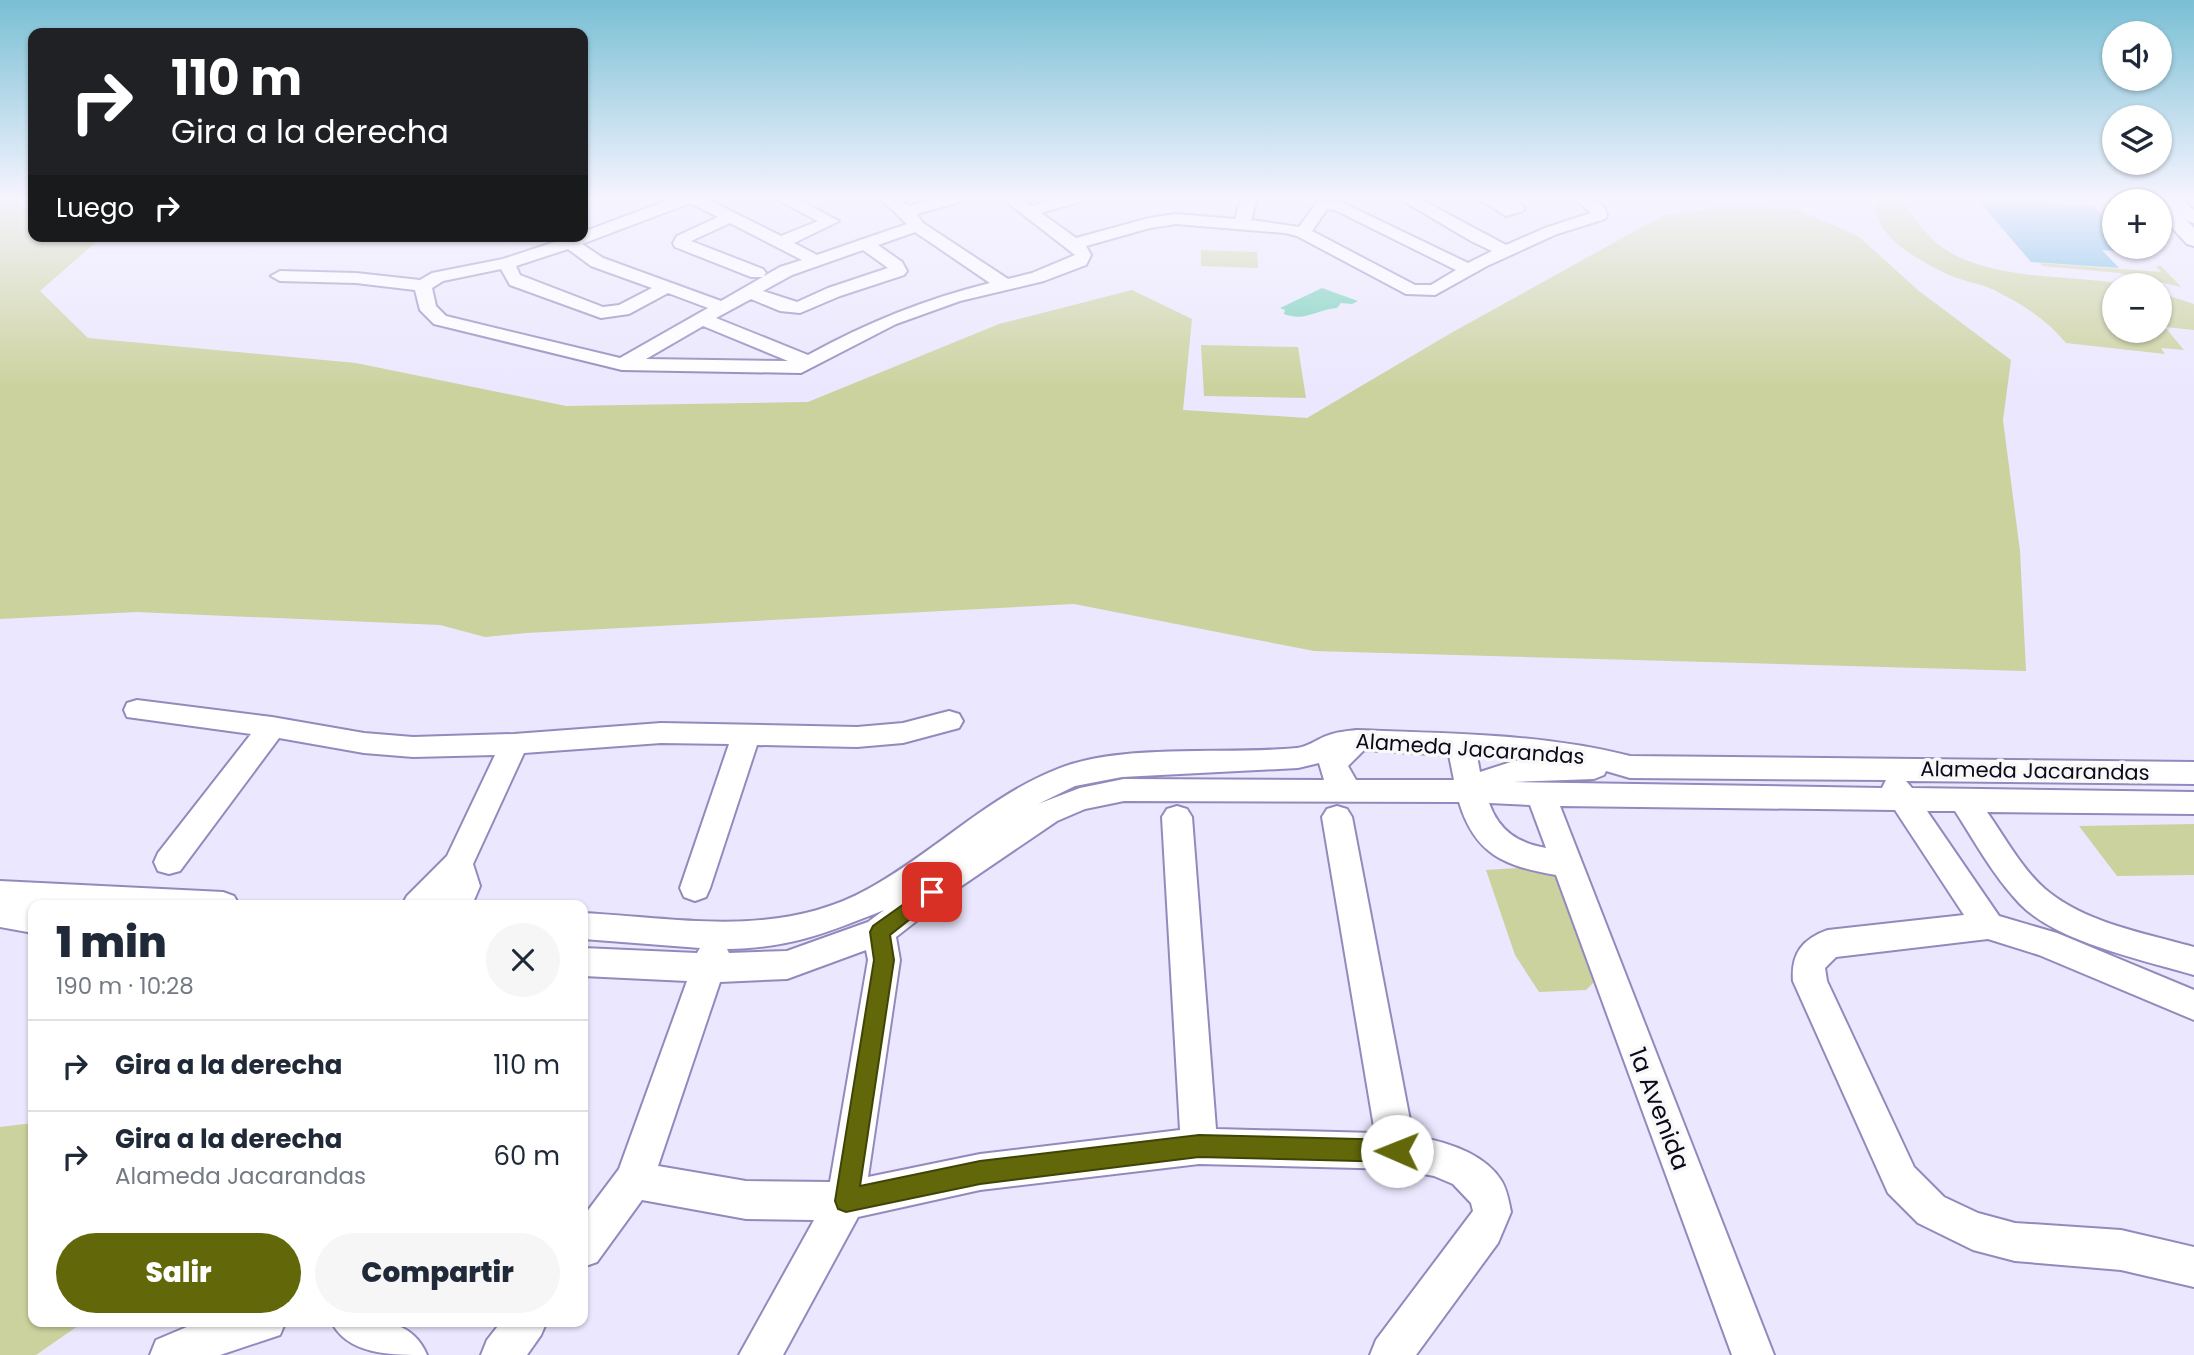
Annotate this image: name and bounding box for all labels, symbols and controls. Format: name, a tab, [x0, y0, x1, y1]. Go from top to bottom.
map controls	[2102, 21, 2172, 343]
button: sound	[2102, 21, 2172, 91]
text: 110 m	[171, 44, 302, 112]
icon: right	[56, 56, 147, 147]
button: layers	[2102, 105, 2172, 175]
text: Gira a la derecha	[171, 109, 449, 154]
icon: right	[148, 189, 186, 227]
button: +	[2102, 189, 2172, 259]
text: Luego	[56, 190, 134, 226]
button: −	[2102, 273, 2172, 343]
street label: Alameda Jacarandas	[1355, 726, 1585, 771]
street label: Alameda Jacarandas	[1920, 754, 2150, 787]
pin	[902, 862, 962, 922]
icon: arrive	[913, 873, 951, 911]
text: 1 min	[56, 913, 167, 972]
button: close	[486, 923, 560, 997]
text: 190 m · 10:28	[56, 970, 194, 1002]
street label: 1a Avenida	[1621, 1043, 1698, 1175]
icon: right	[56, 1047, 94, 1085]
text: Gira a la derecha	[115, 1047, 343, 1083]
text: 110 m	[493, 1047, 560, 1083]
position arrow	[1360, 1114, 1434, 1188]
text: Gira a la derecha	[115, 1121, 343, 1157]
icon: right	[56, 1138, 94, 1176]
text: 60 m	[493, 1138, 560, 1174]
text: Alameda Jacarandas	[115, 1160, 366, 1192]
button: Salir	[56, 1233, 301, 1313]
button: Compartir	[315, 1233, 560, 1313]

